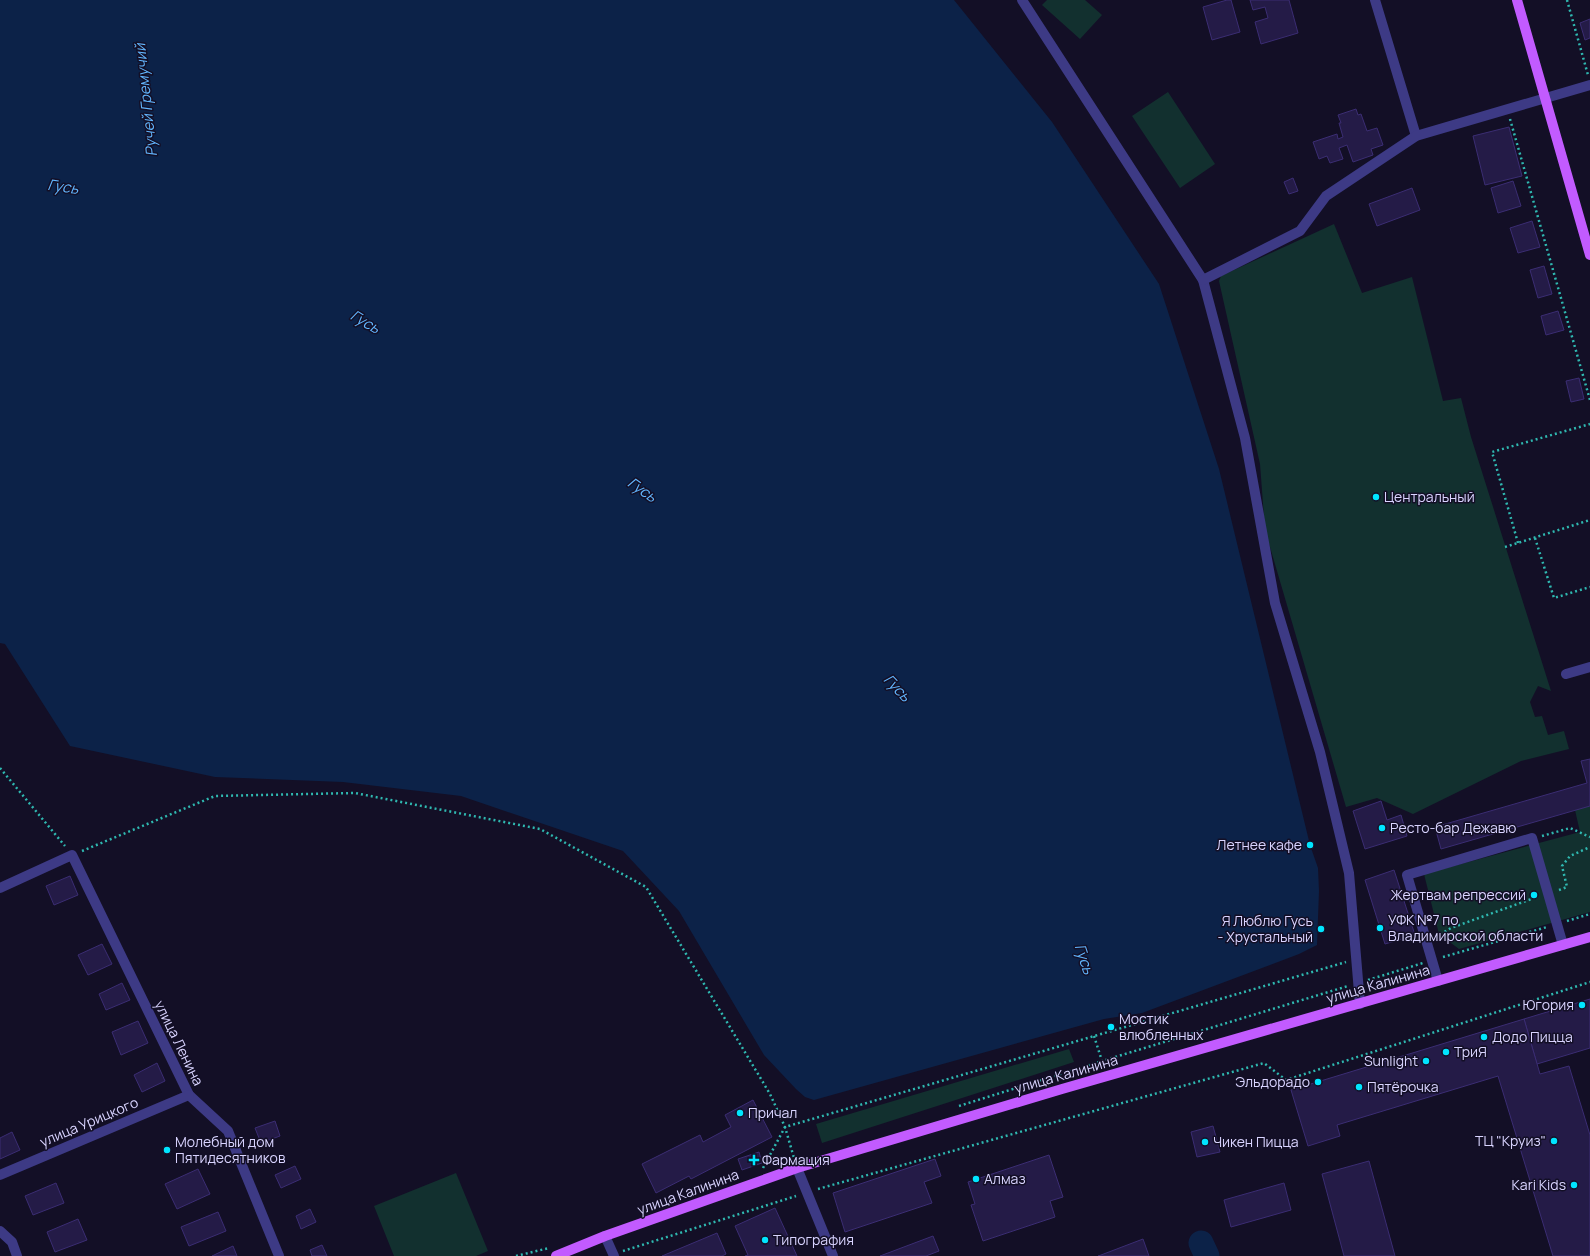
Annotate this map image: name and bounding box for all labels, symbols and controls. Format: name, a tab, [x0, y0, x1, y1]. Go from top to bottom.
water label: Ручей Гремучий	[129, 41, 162, 158]
water label: Гусь	[46, 174, 81, 199]
water label: Гусь	[347, 305, 385, 339]
water label: Гусь	[624, 472, 662, 508]
place label: Центральный	[1384, 487, 1475, 506]
marker: Центральный	[1371, 492, 1381, 502]
water label: Гусь	[879, 669, 916, 707]
place label: Ресто-бар Дежавю	[1390, 818, 1516, 837]
marker: Ресто-бар Дежавю	[1377, 823, 1387, 833]
place label: Летнее кафе	[1217, 835, 1302, 854]
marker: Летнее кафе	[1305, 840, 1315, 850]
place label: Жертвам репрессий	[1391, 885, 1526, 904]
marker: Жертвам репрессий	[1529, 890, 1539, 900]
place label: УФК №7 по Владимирской области	[1388, 910, 1543, 945]
place label: Я Люблю Гусь - Хрустальный	[1218, 911, 1313, 946]
marker: УФК №7 по Владимирской области	[1375, 923, 1385, 933]
marker: Я Люблю Гусь - Хрустальный	[1316, 924, 1326, 934]
water label: Гусь	[1070, 941, 1100, 978]
street label: улица Калинина	[1324, 960, 1432, 1007]
place label: Югория	[1523, 995, 1574, 1014]
street label: улица Ленина	[151, 997, 208, 1089]
marker: Югория	[1577, 1000, 1587, 1010]
place label: Мостик влюбленных	[1119, 1009, 1204, 1044]
marker: Мостик влюбленных	[1106, 1022, 1116, 1032]
place label: Додо Пицца	[1492, 1027, 1573, 1046]
marker: Додо Пицца	[1479, 1032, 1489, 1042]
place label: ТриЯ	[1454, 1042, 1487, 1061]
marker: ТриЯ	[1441, 1047, 1451, 1057]
street label: улица Калинина	[1012, 1050, 1120, 1097]
place label: Sunlight	[1364, 1051, 1418, 1070]
marker: Sunlight	[1421, 1056, 1431, 1066]
place label: Эльдорадо	[1235, 1072, 1310, 1091]
marker: Эльдорадо	[1313, 1077, 1323, 1087]
place label: Пятёрочка	[1367, 1077, 1439, 1096]
marker: Пятёрочка	[1354, 1082, 1364, 1092]
street label: улица Урицкого	[37, 1092, 141, 1151]
place label: Причал	[748, 1103, 797, 1122]
marker: Причал	[735, 1108, 745, 1118]
place label: ТЦ "Круиз"	[1475, 1131, 1546, 1150]
place label: Молебный дом Пятидесятников	[175, 1132, 286, 1167]
place label: Чикен Пицца	[1213, 1132, 1299, 1151]
marker: ТЦ "Круиз"	[1549, 1136, 1559, 1146]
marker: Чикен Пицца	[1200, 1137, 1210, 1147]
marker: Молебный дом Пятидесятников	[162, 1145, 172, 1155]
place label: Фармация	[762, 1150, 830, 1169]
marker: Фармация	[749, 1155, 759, 1165]
street label: улица Калинина	[634, 1164, 741, 1219]
place label: Алмаз	[984, 1169, 1025, 1188]
marker: Алмаз	[971, 1174, 981, 1184]
place label: Kari Kids	[1512, 1175, 1566, 1194]
marker: Kari Kids	[1569, 1180, 1579, 1190]
place label: Типография	[773, 1230, 854, 1249]
marker: Типография	[760, 1235, 770, 1245]

